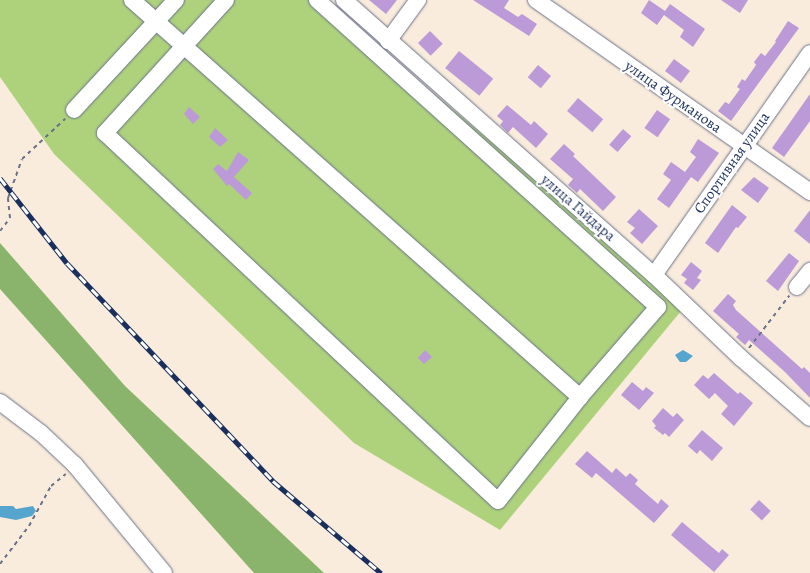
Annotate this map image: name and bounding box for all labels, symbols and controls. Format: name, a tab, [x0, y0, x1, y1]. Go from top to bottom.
street label: улица Фурманова	[621, 57, 725, 137]
street label: Спортивная улица	[690, 109, 774, 217]
street label: улица Гайдара	[537, 171, 619, 245]

